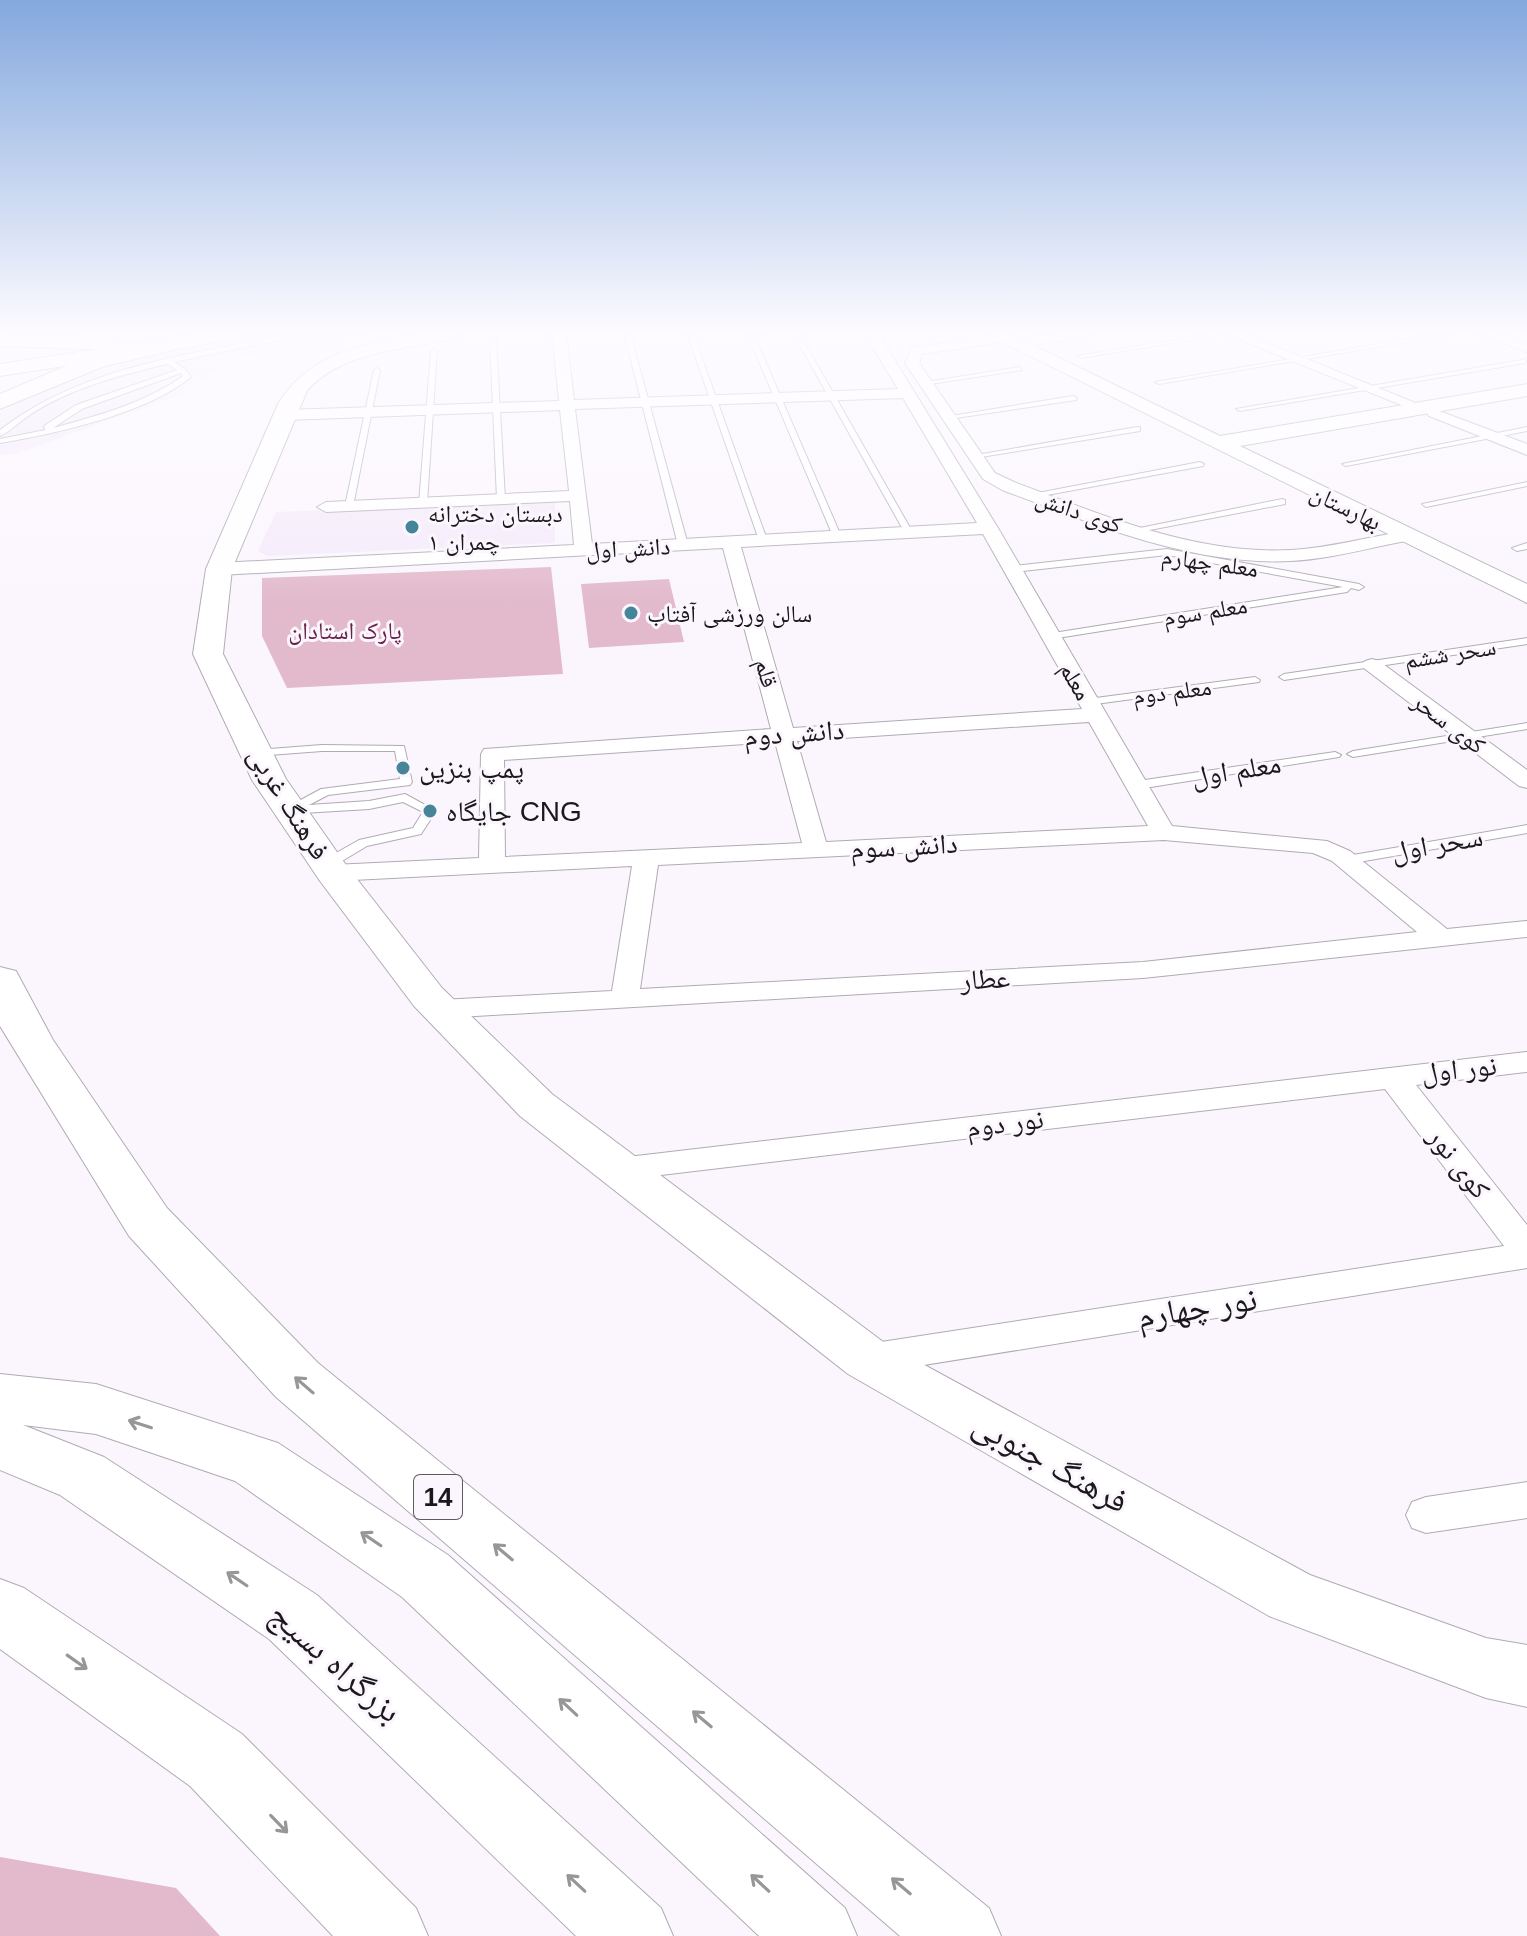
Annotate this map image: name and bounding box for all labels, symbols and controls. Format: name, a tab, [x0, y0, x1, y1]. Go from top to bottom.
street label: بهارستان	[1306, 478, 1386, 537]
street label: کوی دانش	[1032, 484, 1126, 539]
place label: دبستان دخترانه چمران ۱	[428, 500, 563, 556]
marker: دبستان دخترانه چمران ۱	[403, 518, 421, 536]
street label: دانش اول	[585, 532, 671, 565]
street label: معلم چهارم	[1159, 542, 1260, 585]
street label: معلم سوم	[1161, 591, 1249, 634]
place label: سالن ورزشی آفتاب	[647, 600, 812, 628]
marker: سالن ورزشی آفتاب	[622, 604, 640, 622]
park label: پارک استادان	[288, 617, 402, 645]
street label: سحر ششم	[1402, 632, 1498, 677]
street label: قلم	[747, 656, 784, 691]
street label: معلم	[1052, 657, 1098, 706]
street label: معلم دوم	[1131, 673, 1213, 712]
street label: کوی سحر	[1406, 686, 1491, 760]
street label: دانش دوم	[743, 714, 845, 755]
street label: فرهنگ غربی	[240, 741, 336, 866]
street label: معلم اول	[1189, 748, 1283, 795]
place label: پمپ بنزین	[419, 753, 524, 786]
marker: پمپ بنزین	[394, 759, 412, 777]
place label: جایگاه CNG	[446, 796, 582, 827]
marker: جایگاه CNG	[421, 802, 439, 820]
street label: سحر اول	[1389, 821, 1485, 868]
street label: دانش سوم	[850, 828, 959, 867]
street label: عطار	[958, 962, 1011, 996]
street label: نور اول	[1420, 1050, 1498, 1089]
street label: نور دوم	[965, 1103, 1046, 1146]
street label: کوی نور	[1420, 1121, 1497, 1206]
street label: نور چهارم	[1134, 1279, 1260, 1339]
one-way arrow	[294, 1376, 314, 1394]
street label: فرهنگ جنوبی	[966, 1404, 1135, 1522]
one-way arrow	[128, 1415, 153, 1430]
road number: 14	[414, 1475, 462, 1519]
one-way arrow	[360, 1531, 382, 1547]
one-way arrow	[493, 1543, 513, 1561]
one-way arrow	[226, 1571, 248, 1587]
street label: بزرگراه بسیج	[260, 1594, 410, 1732]
one-way arrow	[65, 1654, 87, 1670]
one-way arrow	[559, 1699, 579, 1717]
one-way arrow	[692, 1710, 713, 1728]
one-way arrow	[269, 1814, 288, 1833]
one-way arrow	[566, 1873, 586, 1892]
one-way arrow	[750, 1875, 770, 1893]
one-way arrow	[891, 1877, 912, 1895]

